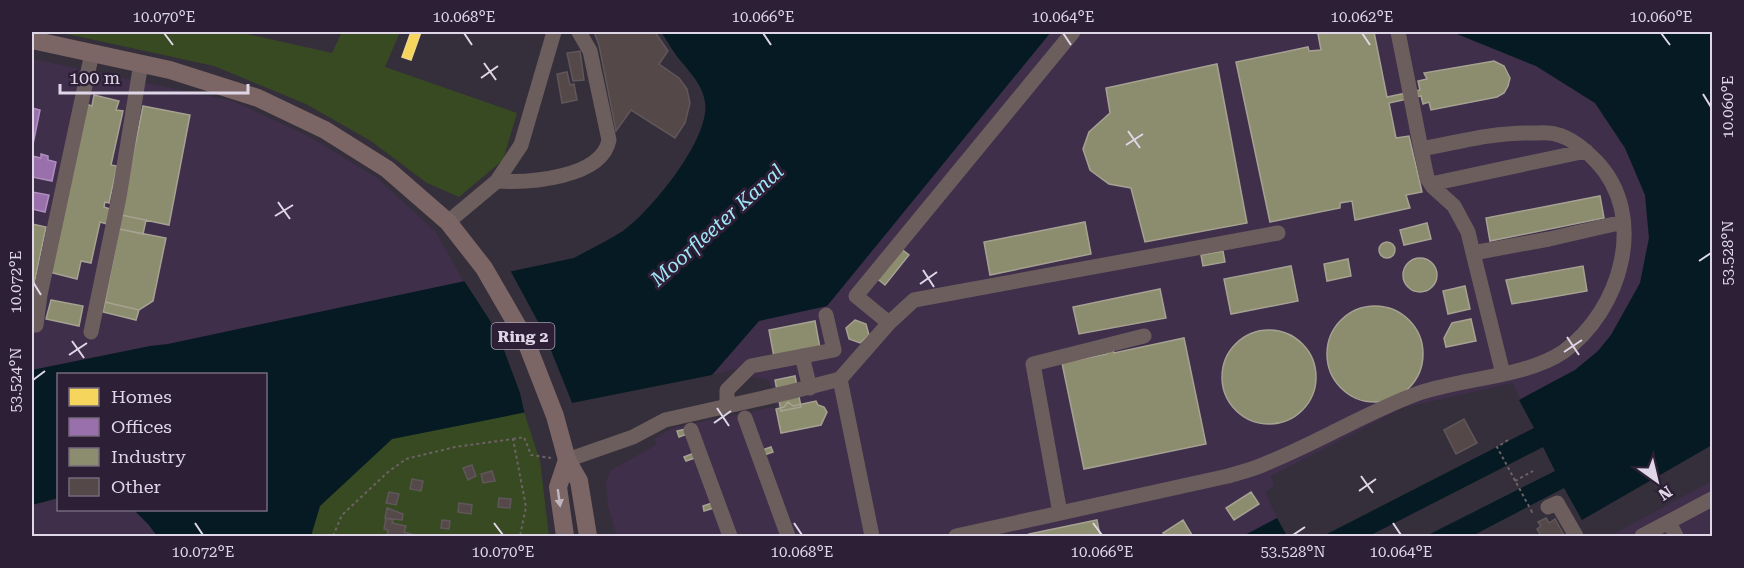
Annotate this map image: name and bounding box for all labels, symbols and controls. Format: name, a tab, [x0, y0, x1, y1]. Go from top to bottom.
text: 10.070°E	[133, 8, 195, 26]
text: 10.068°E	[433, 8, 495, 26]
text: 10.066°E	[732, 8, 794, 26]
text: 10.064°E	[1032, 8, 1094, 26]
text: 10.062°E	[1331, 8, 1393, 26]
text: 10.060°E	[1630, 8, 1692, 26]
scale bar	[60, 57, 248, 95]
text: 100 m	[69, 67, 120, 88]
text: 10.060°E	[1719, 76, 1737, 138]
water label: Moorfleeter Kanal	[645, 159, 788, 292]
text: 53.528°N	[1719, 220, 1737, 286]
text: 10.072°E	[7, 251, 25, 313]
road number: Ring 2	[492, 323, 554, 349]
text: 53.524°N	[7, 347, 25, 413]
legend	[57, 373, 267, 511]
text: Homes	[111, 386, 172, 407]
text: Offices	[111, 416, 172, 437]
text: Industry	[111, 446, 186, 467]
north arrow	[1627, 451, 1687, 511]
text: Other	[111, 476, 161, 497]
text: N	[1655, 482, 1676, 504]
one-way arrow	[555, 488, 564, 507]
text: 10.072°E	[172, 543, 234, 561]
text: 10.070°E	[472, 543, 534, 561]
text: 10.068°E	[771, 543, 833, 561]
text: 10.066°E	[1071, 543, 1133, 561]
text: 53.528°N	[1260, 543, 1326, 561]
text: 10.064°E	[1370, 543, 1432, 561]

